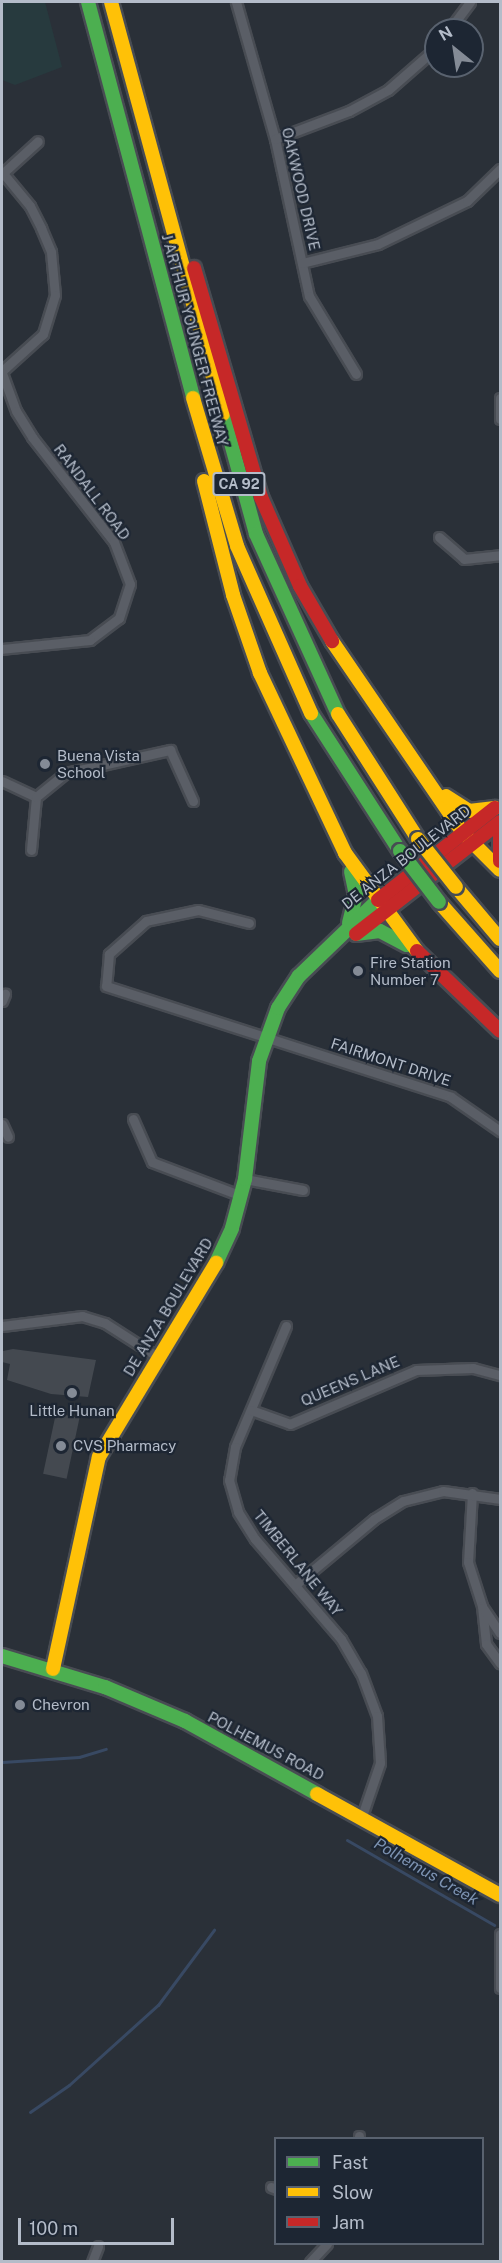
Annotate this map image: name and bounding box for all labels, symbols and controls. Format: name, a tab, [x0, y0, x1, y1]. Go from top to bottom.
north arrow	[424, 18, 484, 78]
text: N	[436, 22, 456, 45]
street label: OAKWOOD DRIVE	[278, 126, 324, 252]
street label: J ARTHUR YOUNGER FREEWAY	[158, 232, 232, 448]
street label: RANDALL ROAD	[50, 441, 134, 543]
road number: CA 92	[212, 473, 266, 495]
place label: Buena Vista School	[57, 746, 140, 781]
marker: Buena Vista School	[38, 757, 52, 771]
street label: DE ANZA BOULEVARD	[338, 801, 474, 913]
place label: Fire Station Number 7	[370, 953, 451, 988]
marker: Fire Station Number 7	[351, 964, 365, 978]
street label: FAIRMONT DRIVE	[329, 1034, 453, 1090]
street label: DE ANZA BOULEVARD	[120, 1235, 216, 1379]
street label: QUEENS LANE	[298, 1352, 402, 1410]
marker: Little Hunan	[65, 1386, 79, 1400]
place label: Little Hunan	[29, 1402, 115, 1420]
place label: CVS Pharmacy	[73, 1437, 176, 1455]
marker: CVS Pharmacy	[54, 1439, 68, 1453]
street label: TIMBERLANE WAY	[250, 1506, 346, 1620]
place label: Chevron	[32, 1696, 90, 1714]
marker: Chevron	[13, 1698, 27, 1712]
street label: POLHEMUS ROAD	[205, 1708, 327, 1784]
water label: Polhemus Creek	[370, 1834, 482, 1910]
legend	[274, 2137, 484, 2245]
text: Fast	[332, 2152, 368, 2173]
text: Slow	[332, 2182, 373, 2203]
scale bar	[21, 2206, 177, 2244]
text: Jam	[332, 2212, 365, 2233]
text: 100 m	[29, 2218, 78, 2239]

